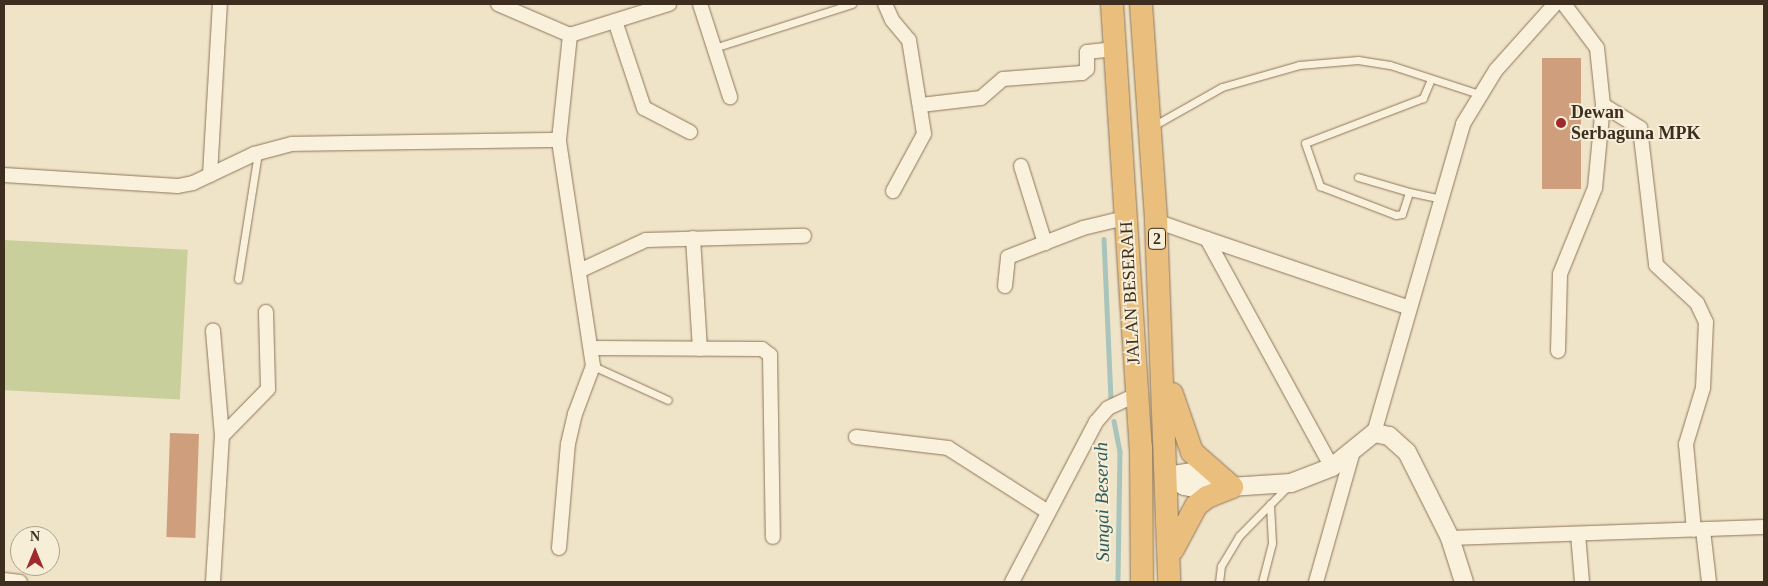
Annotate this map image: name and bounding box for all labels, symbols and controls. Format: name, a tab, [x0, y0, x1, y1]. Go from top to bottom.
place label: Dewan Serbaguna MPK	[1571, 102, 1701, 144]
marker: Dewan Serbaguna MPK	[1555, 117, 1567, 129]
street label: JALAN BESERAH	[1115, 221, 1145, 365]
road number: 2	[1147, 225, 1167, 252]
water label: Sungai Beserah	[1090, 442, 1114, 562]
north arrow	[10, 526, 60, 576]
text: N	[30, 529, 40, 544]

